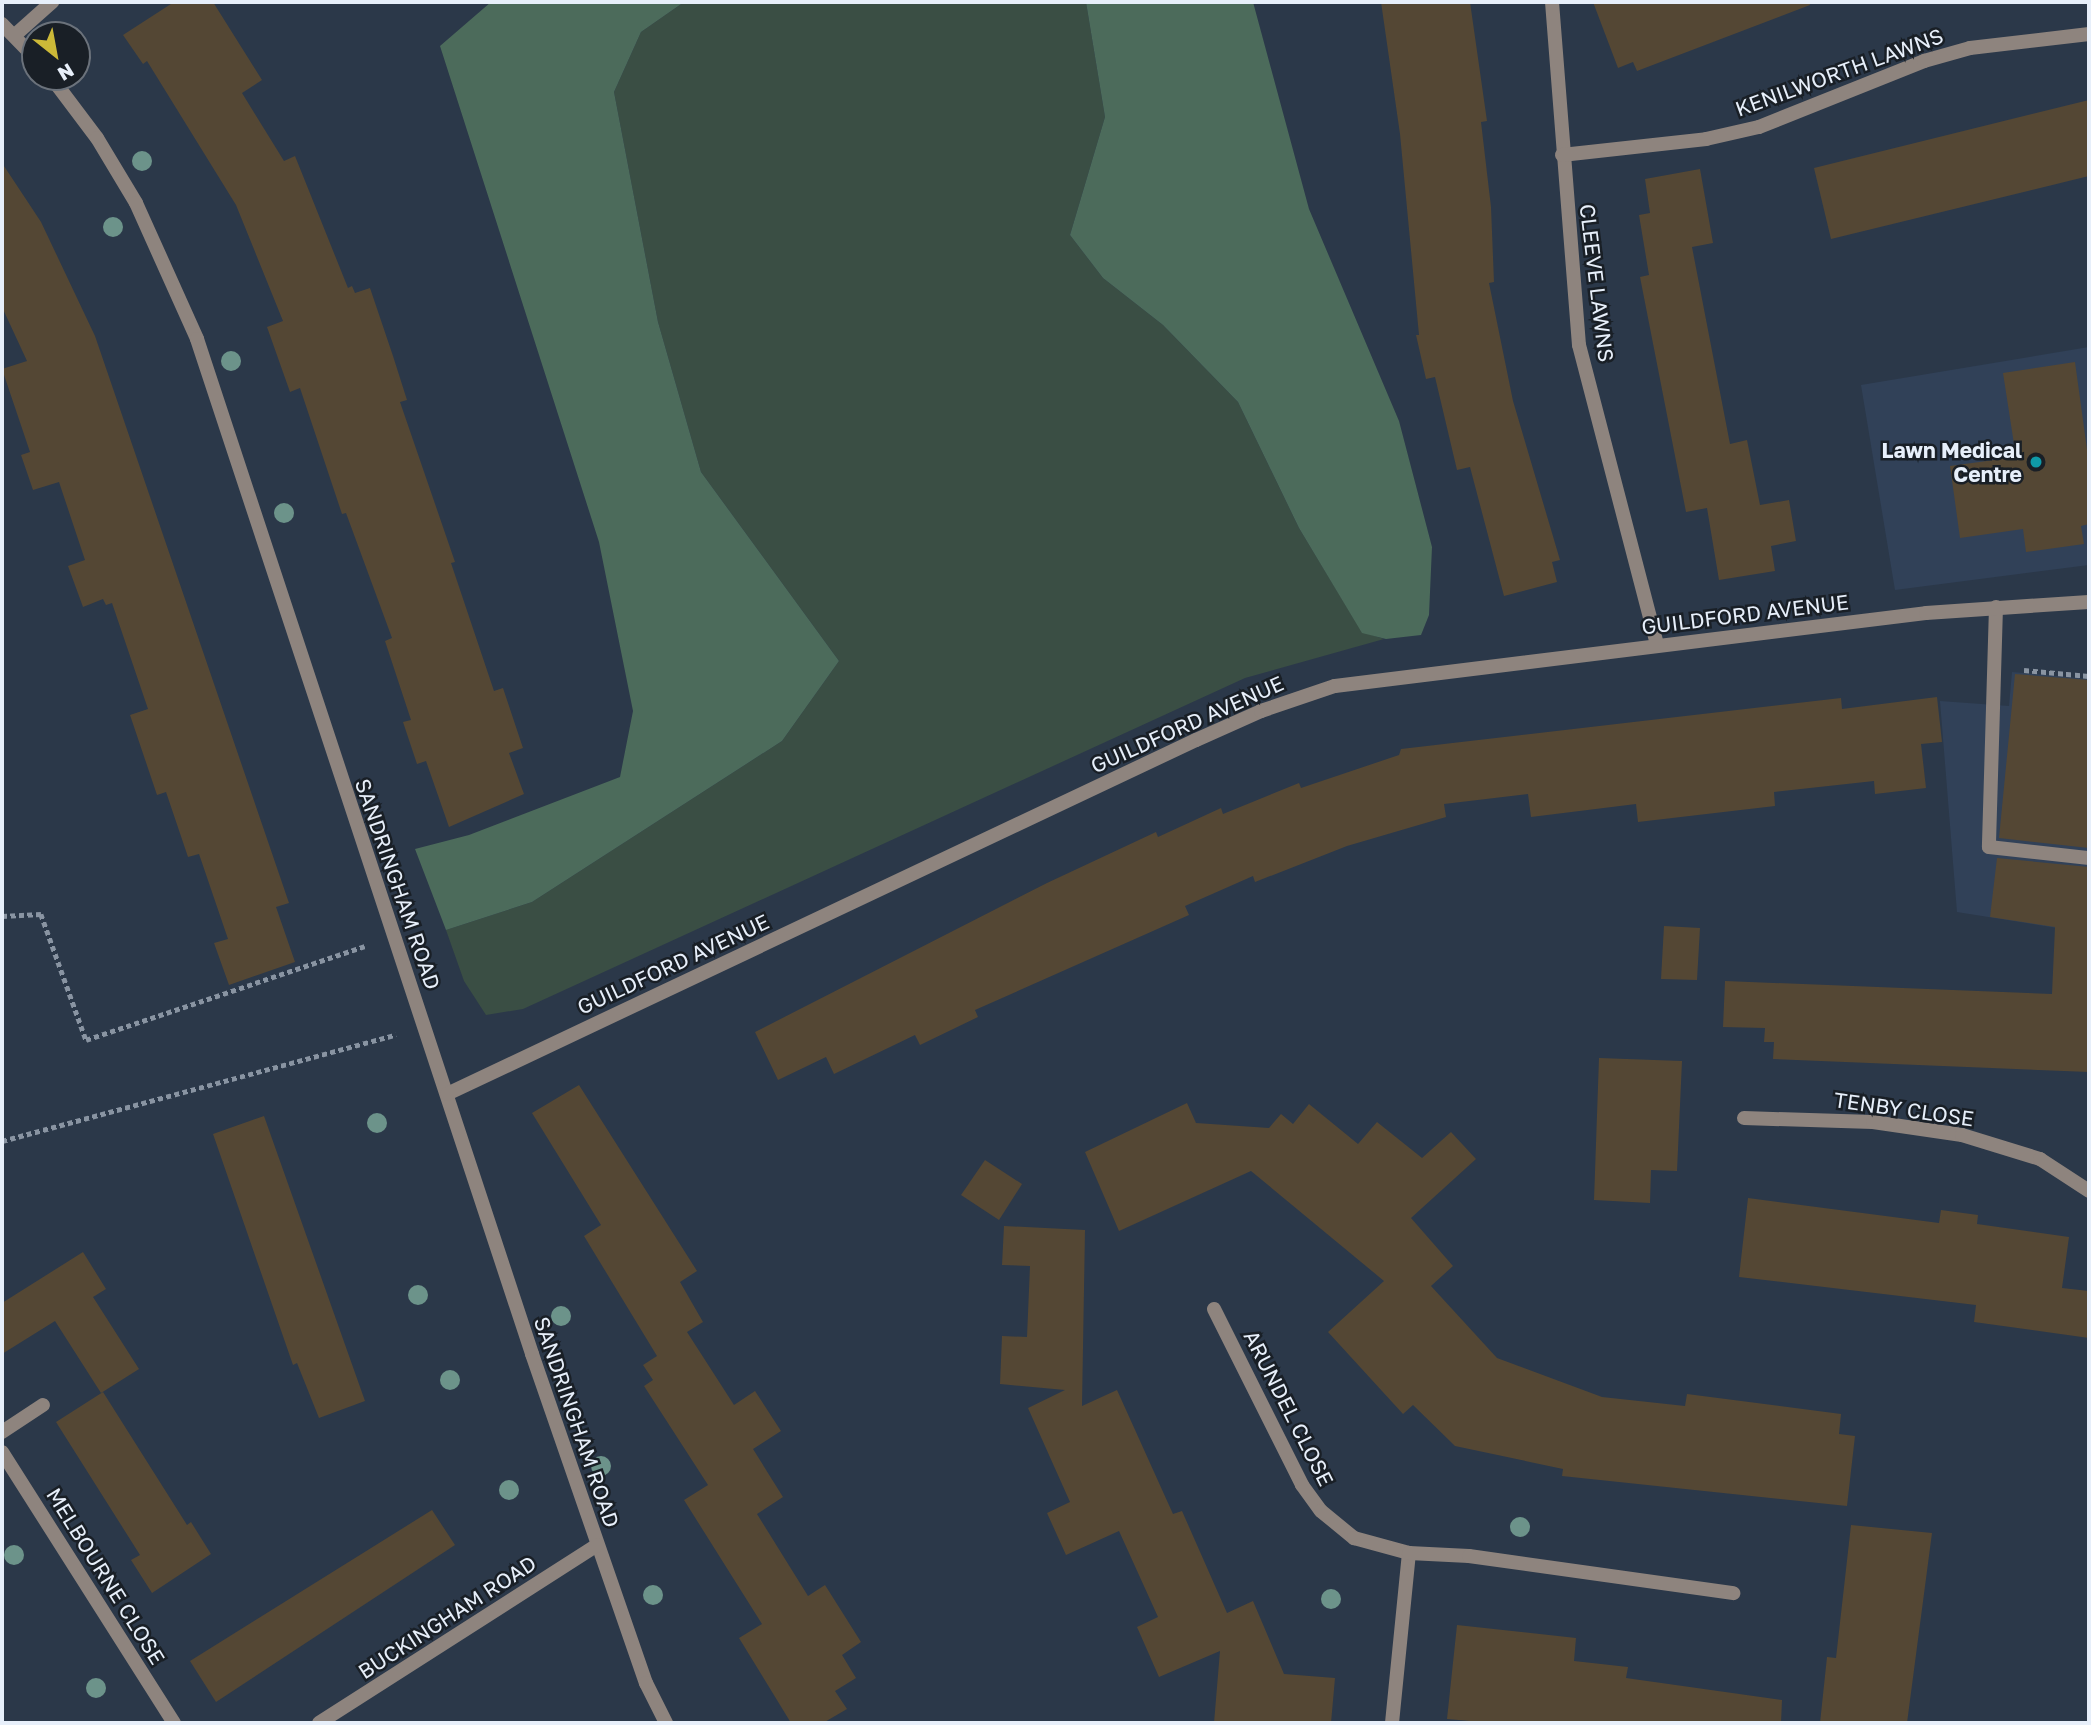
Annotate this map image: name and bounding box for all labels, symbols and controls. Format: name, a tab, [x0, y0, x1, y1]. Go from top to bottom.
north arrow	[21, 21, 91, 91]
street label: KENILWORTH LAWNS	[1732, 23, 1946, 121]
text: N	[54, 59, 78, 86]
street label: CLEEVE LAWNS	[1575, 202, 1619, 364]
place label: Lawn Medical Centre	[1881, 437, 2022, 487]
marker: Lawn Medical Centre	[2028, 454, 2044, 470]
street label: GUILDFORD AVENUE	[1640, 589, 1850, 639]
street label: GUILDFORD AVENUE	[1087, 670, 1287, 778]
street label: SANDRINGHAM ROAD	[350, 775, 446, 993]
street label: GUILDFORD AVENUE	[573, 908, 773, 1020]
street label: TENBY CLOSE	[1832, 1087, 1976, 1131]
street label: SANDRINGHAM ROAD	[529, 1313, 625, 1531]
street label: ARUNDEL CLOSE	[1239, 1326, 1339, 1490]
street label: MELBOURNE CLOSE	[41, 1483, 171, 1669]
street label: BUCKINGHAM ROAD	[353, 1550, 541, 1684]

